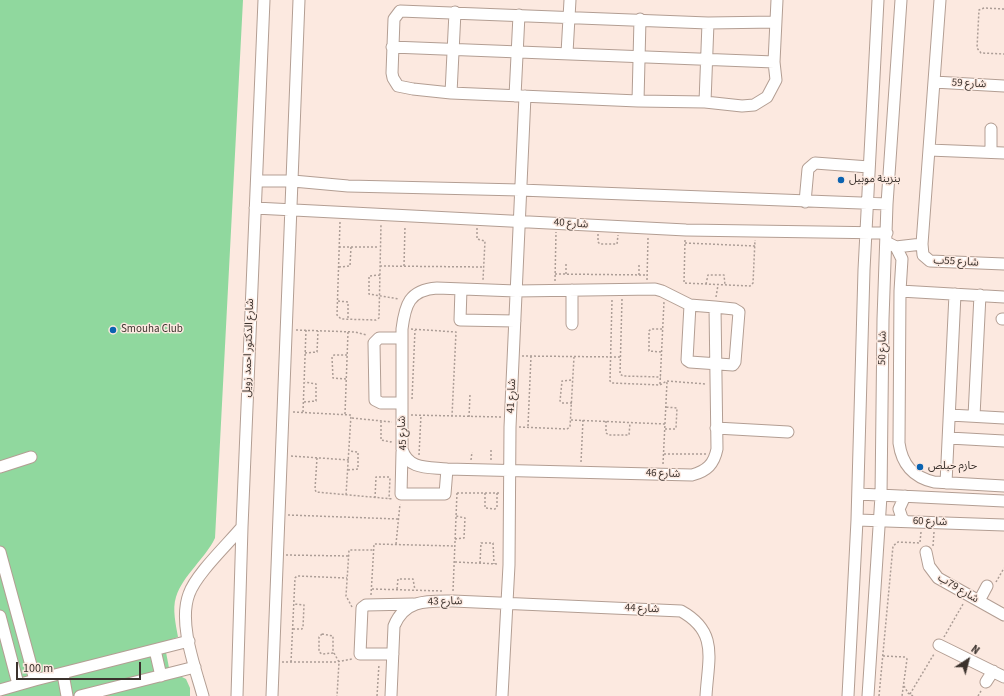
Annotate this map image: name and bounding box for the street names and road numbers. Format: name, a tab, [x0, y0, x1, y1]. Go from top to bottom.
street label: شارع 59	[951, 77, 987, 91]
street label: شارع 40	[553, 216, 589, 232]
street label: شارع 55ب	[933, 254, 979, 270]
street label: شارع الدكتور احمد زويل	[241, 298, 257, 398]
street label: شارع 50	[876, 331, 890, 365]
street label: شارع 41	[505, 378, 519, 414]
street label: شارع 45	[396, 415, 410, 451]
street label: شارع 46	[645, 467, 681, 481]
street label: شارع 60	[912, 515, 948, 529]
street label: شارع 79ب	[935, 572, 981, 606]
street label: شارع 43	[428, 595, 462, 609]
street label: شارع 44	[624, 602, 660, 616]

